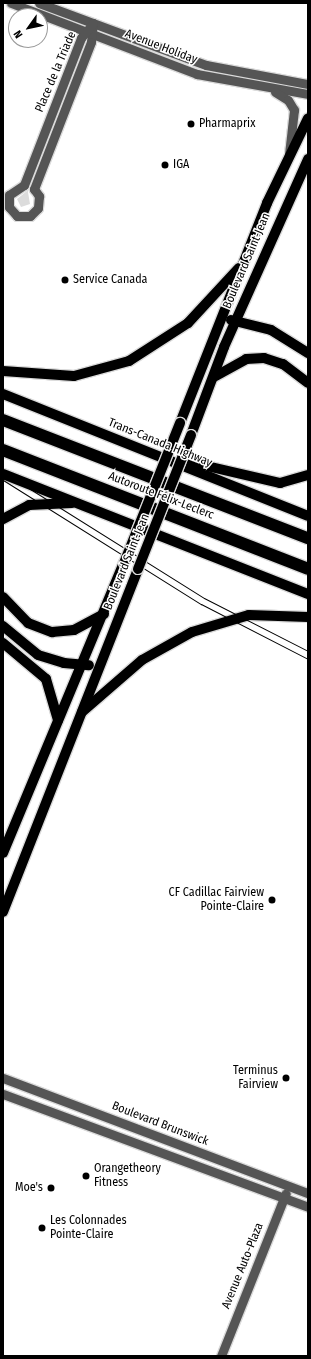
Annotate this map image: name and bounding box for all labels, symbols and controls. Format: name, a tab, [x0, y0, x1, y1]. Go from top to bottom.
north arrow	[8, 8, 48, 48]
street label: Avenue Holiday	[123, 27, 199, 67]
text: N	[11, 28, 26, 41]
street label: Place de la Triade	[32, 29, 80, 115]
place label: Pharmaprix	[199, 117, 255, 131]
marker: Pharmaprix	[186, 119, 196, 129]
place label: IGA	[173, 158, 189, 172]
marker: IGA	[160, 160, 170, 170]
street label: Boulevard Saint-Jean	[220, 211, 274, 311]
place label: Service Canada	[73, 273, 147, 287]
marker: Service Canada	[60, 275, 70, 285]
street label: Trans-Canada Highway	[106, 416, 214, 470]
street label: Autoroute Félix-Leclerc	[106, 469, 216, 523]
street label: Boulevard Saint-Jean	[101, 512, 153, 612]
place label: CF Cadillac Fairview Pointe-Claire	[169, 886, 264, 914]
marker: CF Cadillac Fairview Pointe-Claire	[267, 895, 277, 905]
place label: Terminus Fairview	[233, 1064, 278, 1092]
marker: Terminus Fairview	[281, 1073, 291, 1083]
street label: Boulevard Brunswick	[110, 1099, 210, 1149]
place label: Orangetheory Fitness	[94, 1162, 161, 1190]
marker: Orangetheory Fitness	[81, 1171, 91, 1181]
place label: Moe's	[15, 1181, 43, 1195]
marker: Moe's	[46, 1183, 56, 1193]
place label: Les Colonnades Pointe-Claire	[50, 1214, 127, 1242]
street label: Avenue Auto-Plaza	[219, 1221, 267, 1311]
marker: Les Colonnades Pointe-Claire	[37, 1223, 47, 1233]

